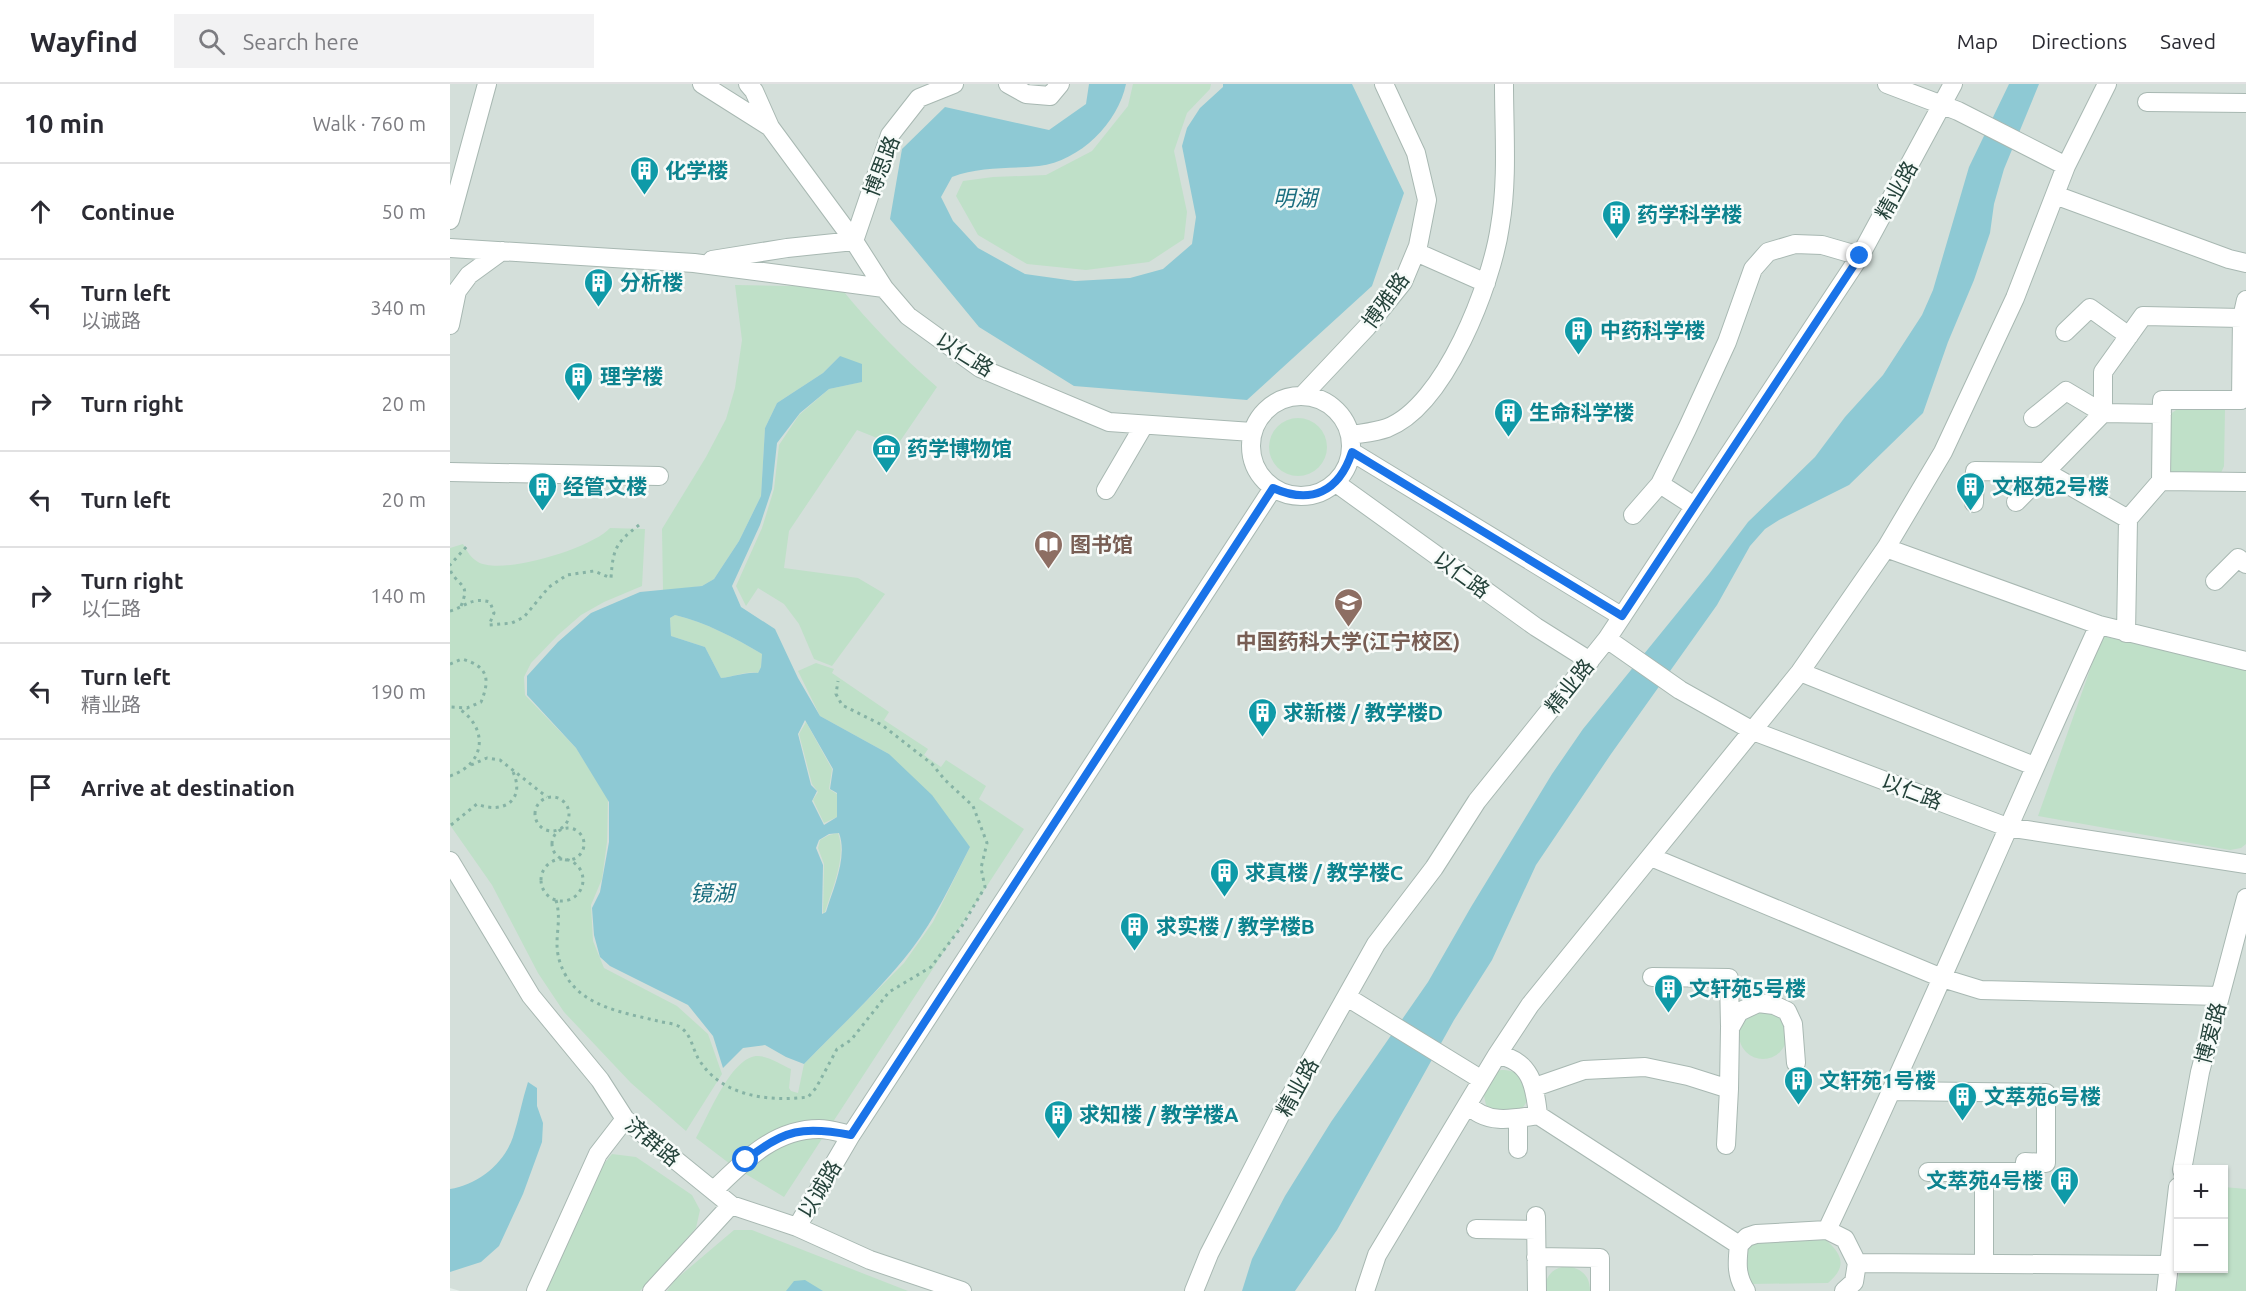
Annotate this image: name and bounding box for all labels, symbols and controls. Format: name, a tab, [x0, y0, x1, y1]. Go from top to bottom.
search box	[174, 14, 594, 68]
icon: search	[195, 25, 228, 58]
text: Wayfind	[30, 26, 138, 57]
text: Search here	[243, 29, 359, 54]
text: Map	[1957, 29, 1998, 53]
text: Directions	[2031, 29, 2127, 53]
text: Saved	[2160, 29, 2216, 53]
text: 10 min	[24, 109, 104, 138]
text: Walk · 760 m	[313, 112, 426, 135]
street label: 博思路	[859, 132, 903, 200]
building icon: 化学楼	[628, 154, 660, 196]
street label: 精业路	[1870, 157, 1922, 223]
place label: 化学楼	[665, 158, 728, 182]
water label: 明湖	[1273, 185, 1320, 210]
icon: ahead	[24, 195, 57, 228]
building icon: 药学科学楼	[1600, 198, 1632, 240]
text: Continue	[81, 199, 175, 224]
text: 50 m	[382, 200, 426, 223]
place label: 药学科学楼	[1637, 202, 1742, 226]
route end	[1846, 242, 1872, 268]
building icon: 分析楼	[583, 266, 615, 308]
street label: 博雅路	[1357, 267, 1413, 333]
place label: 分析楼	[620, 270, 683, 294]
text: Turn left	[81, 280, 171, 305]
icon: left	[24, 291, 57, 324]
text: 340 m	[370, 296, 426, 319]
text: 以诚路	[81, 309, 141, 332]
building icon: 中药科学楼	[1563, 314, 1595, 356]
place label: 中药科学楼	[1600, 318, 1705, 342]
street label: 以仁路	[932, 327, 998, 381]
building icon: 理学楼	[563, 360, 595, 402]
place label: 理学楼	[600, 364, 663, 388]
icon: right	[24, 387, 57, 420]
text: Turn right	[81, 391, 183, 416]
text: 20 m	[382, 392, 426, 415]
building icon: 生命科学楼	[1492, 396, 1524, 438]
place label: 生命科学楼	[1529, 400, 1634, 424]
museum icon: 药学博物馆	[870, 432, 902, 474]
place label: 药学博物馆	[907, 436, 1012, 460]
building icon: 经管文楼	[526, 470, 558, 512]
building icon: 文枢苑2号楼	[1955, 470, 1987, 512]
place label: 经管文楼	[563, 474, 647, 498]
place label: 文枢苑2号楼	[1992, 474, 2109, 498]
icon: left	[24, 483, 57, 516]
text: Turn left	[81, 487, 171, 512]
text: 20 m	[382, 488, 426, 511]
library icon: 图书馆	[1033, 528, 1065, 570]
place label: 图书馆	[1070, 532, 1133, 556]
street label: 以仁路	[1429, 546, 1495, 602]
text: Turn right	[81, 568, 183, 593]
icon: right	[24, 579, 57, 612]
text: 140 m	[370, 584, 426, 607]
school or university icon: 中国药科大学(江宁校区)	[1332, 586, 1364, 628]
text: 以仁路	[81, 597, 141, 620]
place label: 中国药科大学(江宁校区)	[1236, 629, 1460, 653]
street label: 精业路	[1540, 654, 1598, 718]
text: Turn left	[81, 664, 171, 689]
icon: left	[24, 675, 57, 708]
text: 190 m	[370, 680, 426, 703]
text: 精业路	[81, 693, 141, 716]
building icon: 求新楼 / 教学楼D	[1246, 696, 1278, 738]
place label: 求新楼 / 教学楼D	[1283, 700, 1443, 724]
street label: 以仁路	[1878, 769, 1946, 813]
icon: arrive	[24, 771, 57, 804]
text: Arrive at destination	[81, 775, 295, 800]
building icon: 求真楼 / 教学楼C	[1208, 856, 1240, 898]
place label: 求真楼 / 教学楼C	[1245, 860, 1403, 884]
water label: 镜湖	[690, 880, 737, 905]
building icon: 求实楼 / 教学楼B	[1119, 910, 1151, 952]
place label: 求实楼 / 教学楼B	[1156, 914, 1315, 938]
building icon: 文轩苑5号楼	[1652, 972, 1684, 1014]
place label: 文轩苑5号楼	[1689, 976, 1806, 1000]
street label: 博爱路	[2190, 999, 2230, 1067]
street label: 精业路	[1271, 1054, 1323, 1120]
building icon: 文轩苑1号楼	[1782, 1064, 1814, 1106]
place label: 文轩苑1号楼	[1819, 1068, 1936, 1092]
building icon: 文萃苑6号楼	[1947, 1080, 1979, 1122]
place label: 文萃苑6号楼	[1984, 1084, 2101, 1108]
building icon: 求知楼 / 教学楼A	[1042, 1098, 1074, 1140]
place label: 求知楼 / 教学楼A	[1079, 1102, 1239, 1126]
street label: 济群路	[621, 1112, 685, 1170]
route start	[732, 1146, 758, 1172]
street label: 以诚路	[792, 1156, 846, 1222]
building icon: 文萃苑4号楼	[2048, 1164, 2080, 1206]
map controls	[2174, 1165, 2228, 1273]
button: +	[2174, 1165, 2228, 1219]
place label: 文萃苑4号楼	[1926, 1168, 2043, 1192]
button: −	[2174, 1219, 2228, 1273]

